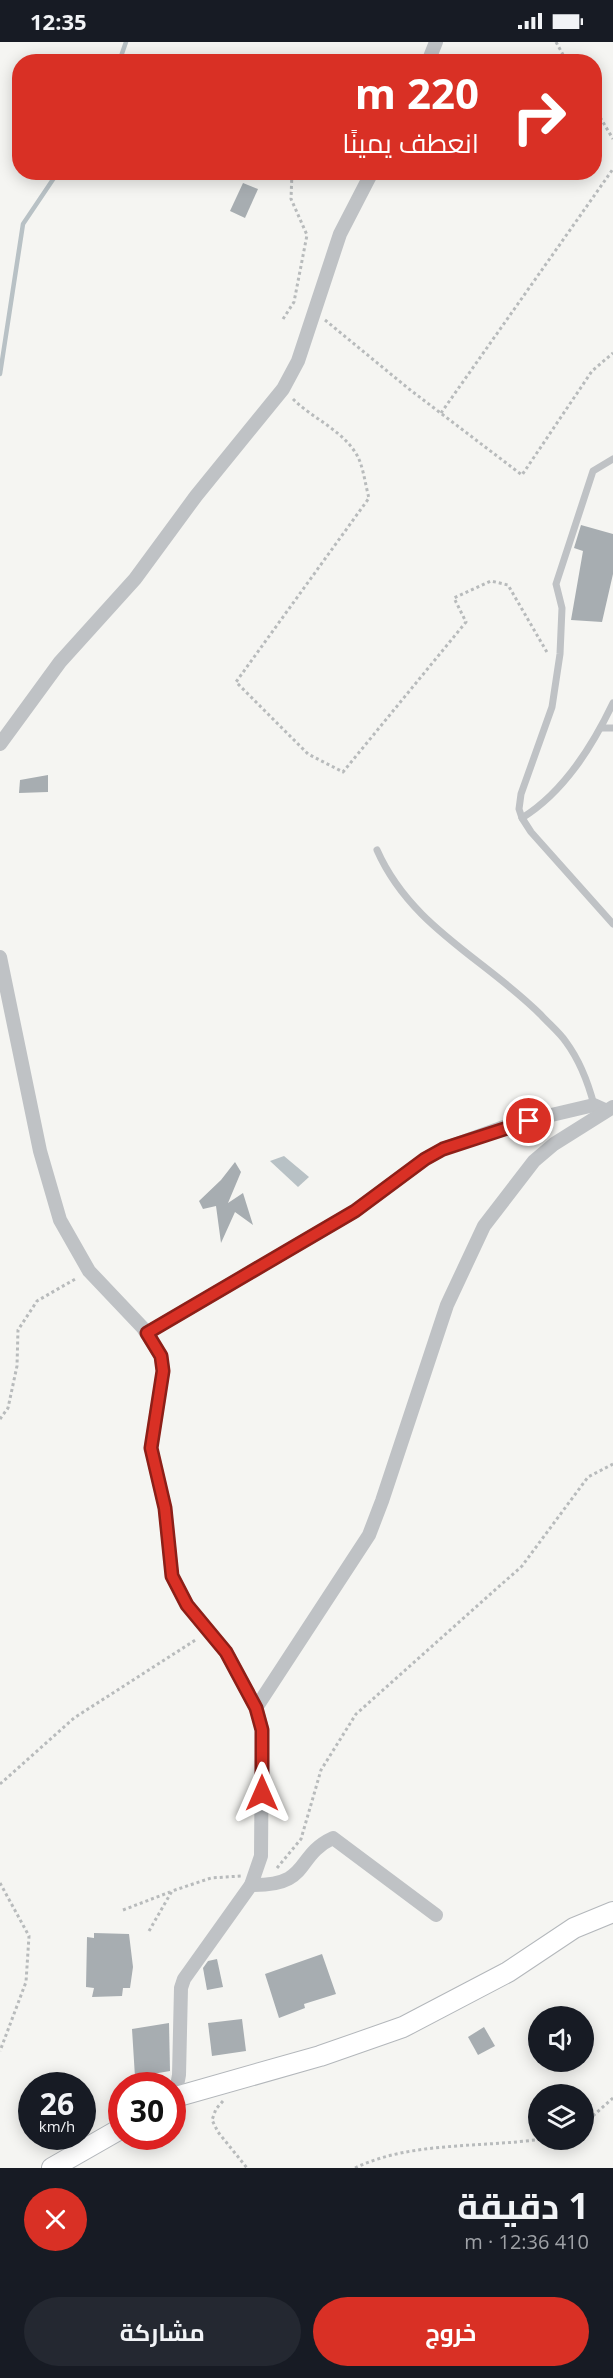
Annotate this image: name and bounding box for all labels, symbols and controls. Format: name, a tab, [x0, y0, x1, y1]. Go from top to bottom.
text: 12:35	[30, 6, 87, 36]
text: 220 m	[355, 64, 479, 121]
icon: right	[500, 78, 578, 156]
text: انعطف يمينًا	[342, 124, 479, 161]
pin	[503, 1095, 554, 1146]
icon: arrive	[512, 1104, 545, 1137]
position arrow	[230, 1761, 294, 1825]
map controls	[528, 2006, 594, 2150]
button: sound	[528, 2006, 594, 2072]
speed limit sign: 30	[108, 2072, 186, 2150]
text: 26	[40, 2083, 74, 2124]
button: layers	[528, 2084, 594, 2150]
text: km/h	[39, 2116, 75, 2136]
text: 1 دقيقة	[457, 2181, 589, 2230]
button: close	[24, 2188, 87, 2251]
text: 410 m · 12:36	[464, 2228, 589, 2255]
button: مشاركة	[24, 2297, 301, 2366]
button: خروج	[313, 2297, 589, 2366]

